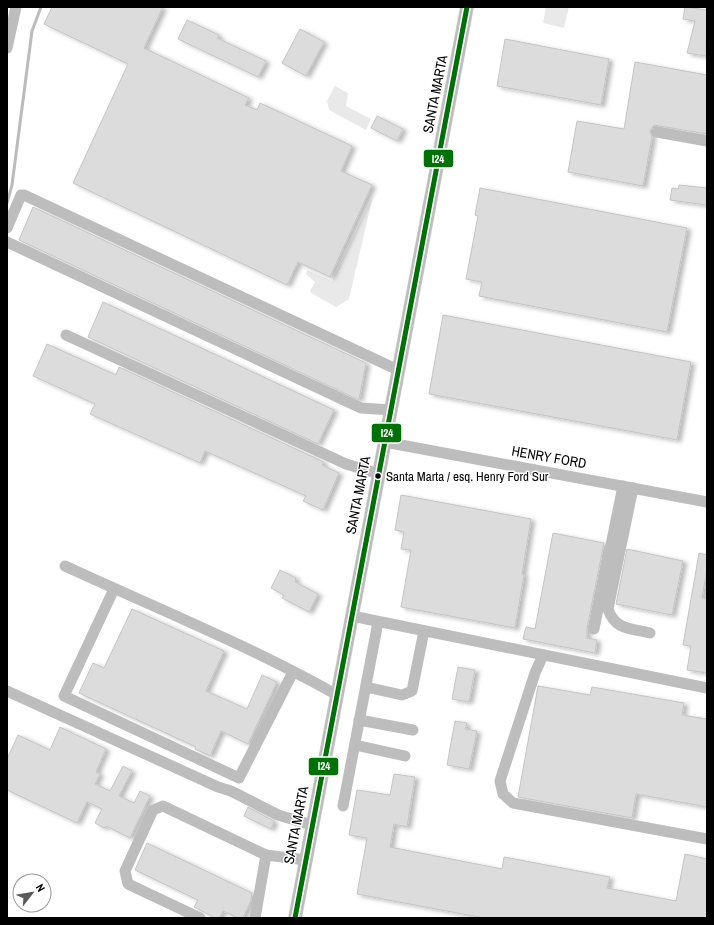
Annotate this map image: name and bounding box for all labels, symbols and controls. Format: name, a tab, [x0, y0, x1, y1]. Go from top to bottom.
street label: SANTA MARTA	[419, 53, 451, 135]
line badge: I24	[423, 149, 454, 168]
text: I24	[432, 152, 444, 166]
line badge: I24	[371, 423, 402, 443]
text: I24	[381, 426, 393, 440]
street label: HENRY FORD	[510, 442, 588, 472]
street label: SANTA MARTA	[342, 454, 374, 536]
place label: Santa Marta / esq. Henry Ford Sur	[386, 468, 549, 485]
marker: Santa Marta / esq. Henry Ford Sur	[373, 471, 383, 481]
line badge: I24	[308, 757, 339, 776]
text: I24	[318, 759, 330, 773]
street label: SANTA MARTA	[280, 784, 312, 866]
north arrow	[12, 873, 52, 913]
text: N	[33, 881, 48, 894]

